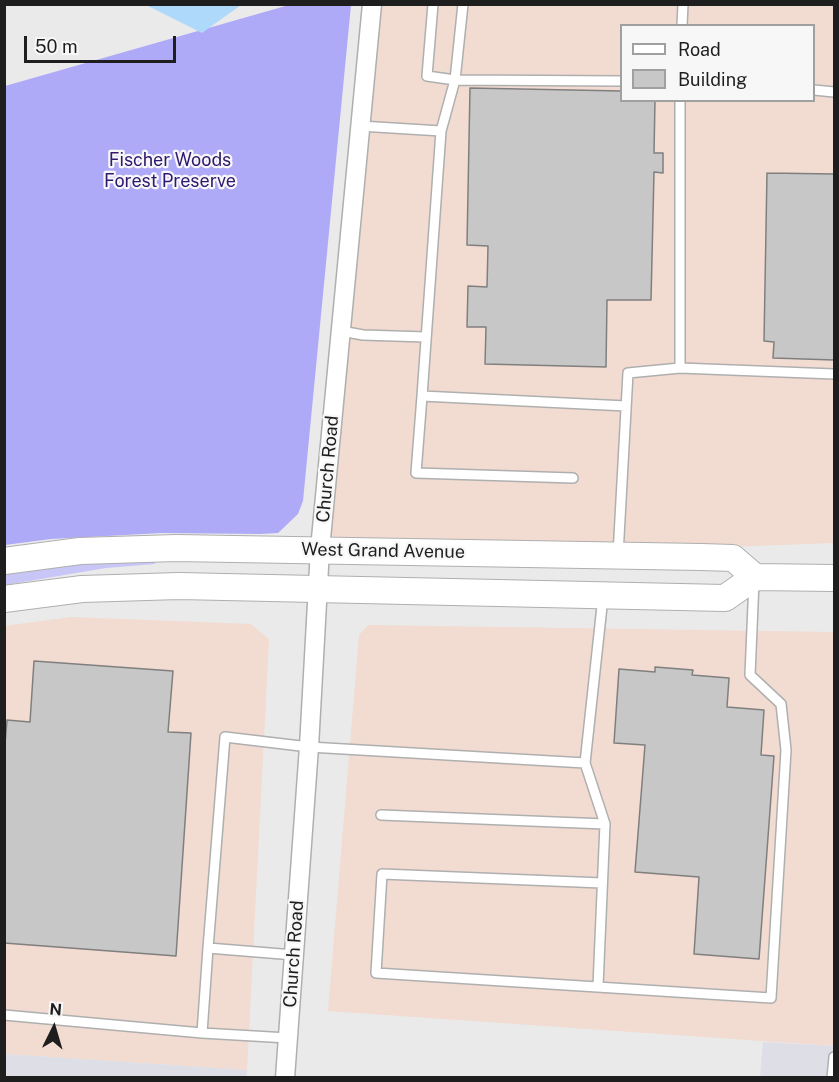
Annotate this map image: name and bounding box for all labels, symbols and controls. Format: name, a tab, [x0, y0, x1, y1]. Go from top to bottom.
scale bar	[27, 24, 178, 62]
legend	[620, 24, 815, 102]
text: 50 m	[35, 36, 78, 57]
text: Road	[678, 39, 721, 60]
text: Building	[678, 69, 747, 90]
park label: Fischer Woods Forest Preserve	[104, 149, 236, 192]
street label: Church Road	[313, 415, 343, 523]
street label: West Grand Avenue	[301, 539, 465, 563]
street label: Church Road	[279, 900, 309, 1008]
north arrow	[24, 998, 84, 1058]
text: N	[49, 1000, 63, 1020]

